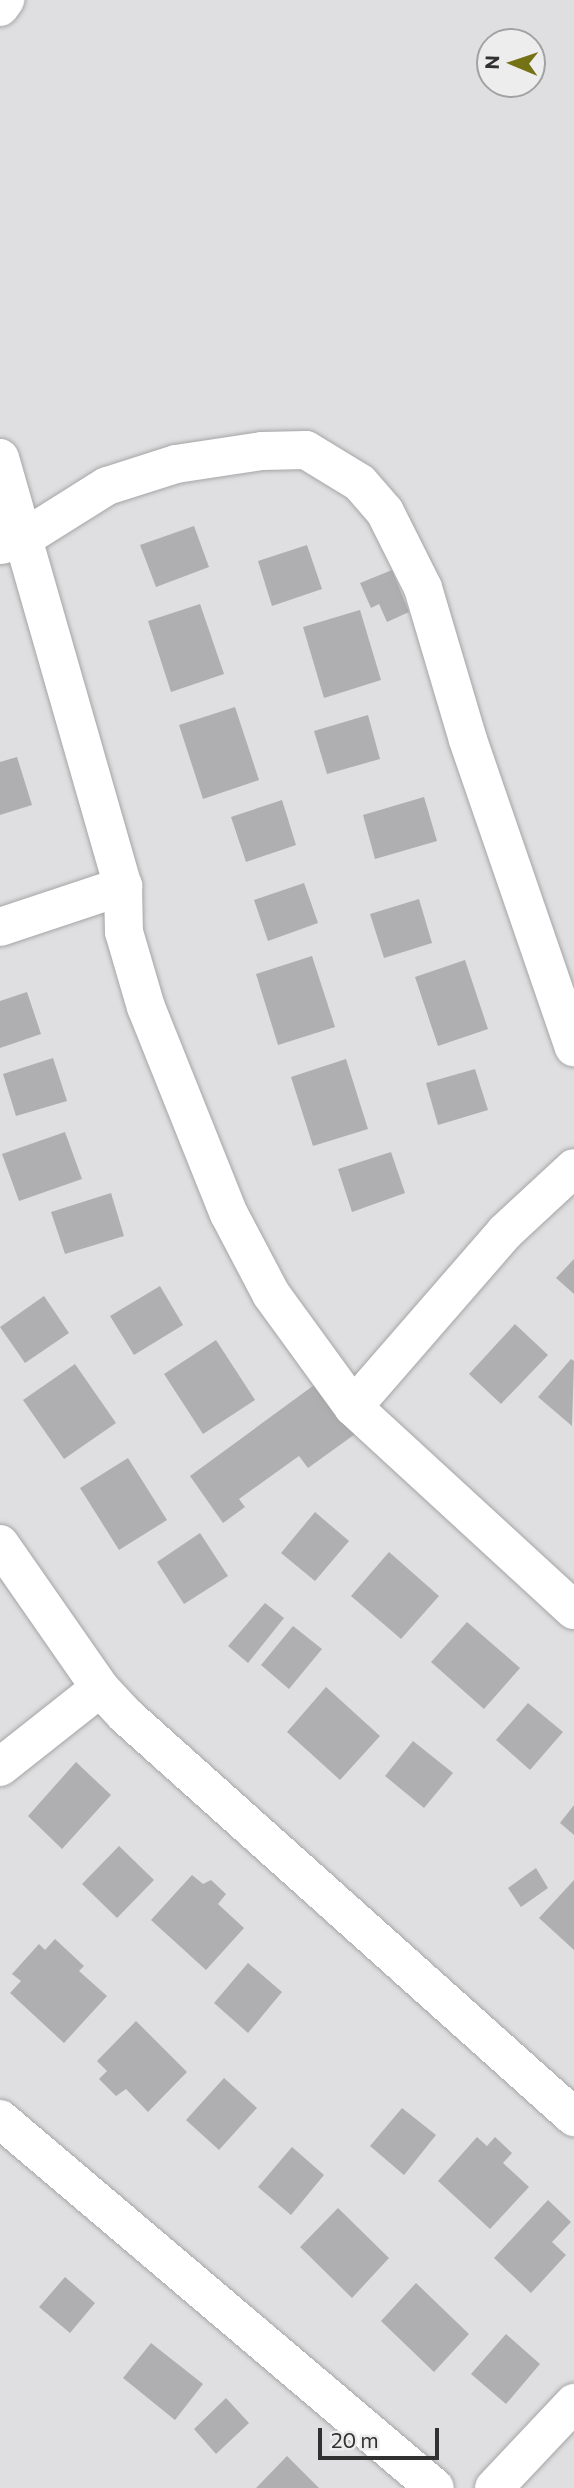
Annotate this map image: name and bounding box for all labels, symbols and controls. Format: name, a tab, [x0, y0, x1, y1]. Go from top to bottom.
north arrow	[476, 28, 546, 98]
text: N	[480, 55, 503, 70]
scale bar	[322, 2414, 443, 2458]
text: 20 m	[331, 2427, 379, 2452]

